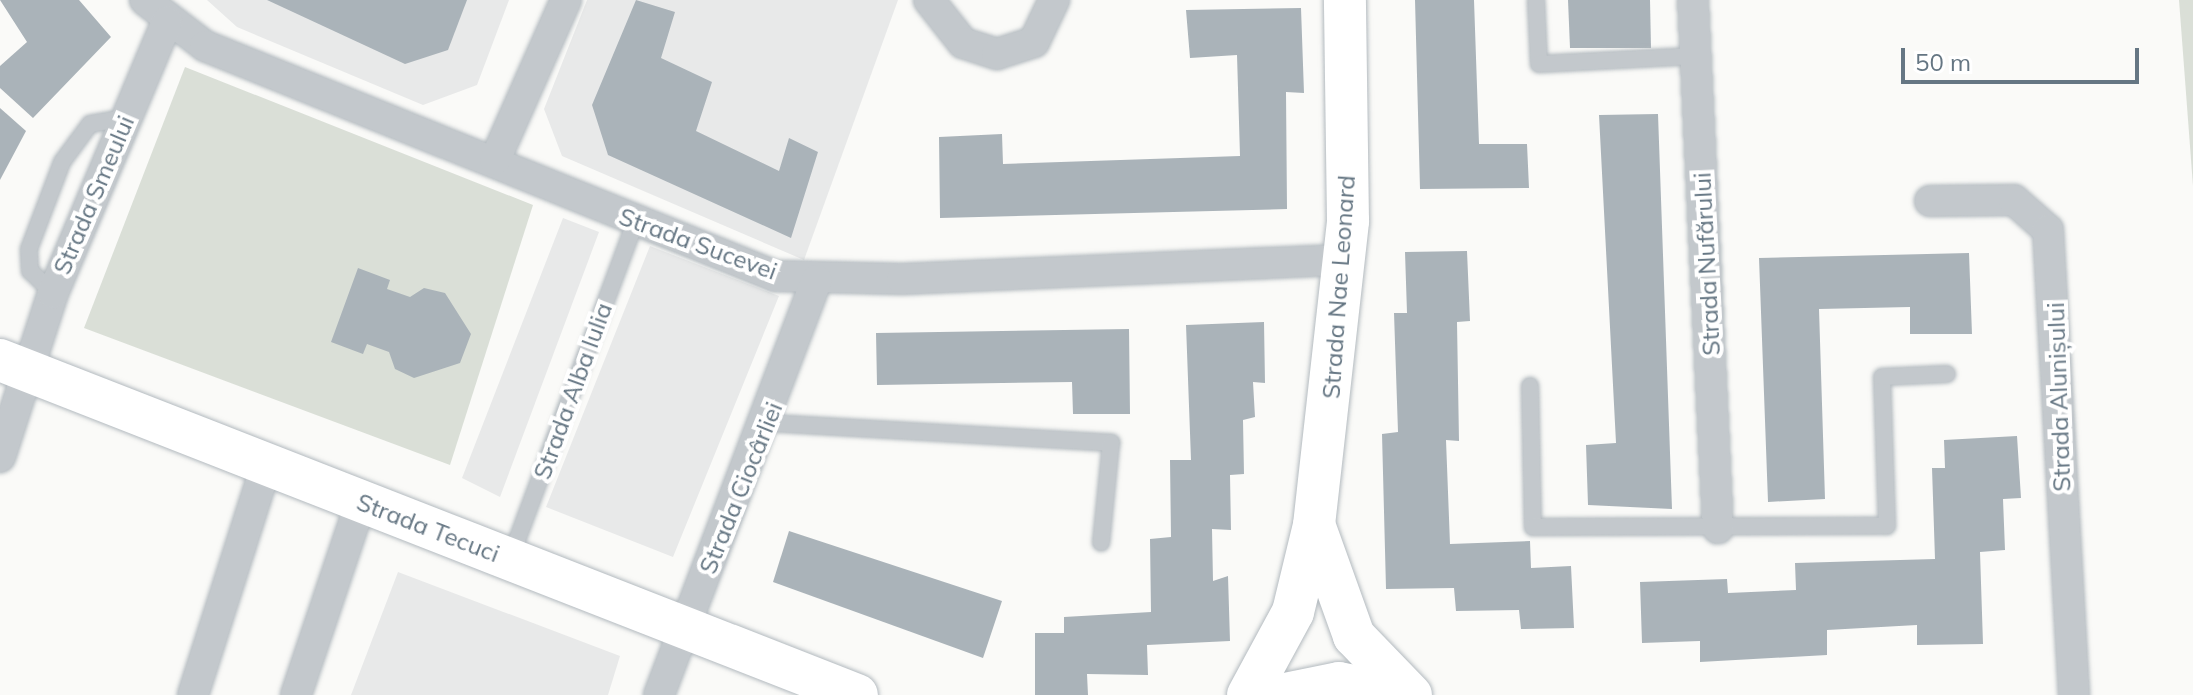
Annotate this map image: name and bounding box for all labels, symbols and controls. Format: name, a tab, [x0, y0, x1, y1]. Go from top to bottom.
scale bar	[1905, 32, 2143, 82]
text: 50 m	[1915, 47, 1971, 77]
street label: Strada Smeului	[48, 111, 140, 279]
street label: Strada Nufărului	[1688, 172, 1726, 356]
street label: Strada Nae Leonard	[1317, 174, 1361, 400]
street label: Strada Sucevei	[615, 202, 781, 286]
street label: Strada Alba Iulia	[528, 299, 618, 483]
street label: Strada Alunișului	[2041, 302, 2077, 492]
street label: Strada Ciocârliei	[693, 398, 789, 578]
street label: Strada Tecuci	[353, 488, 503, 568]

